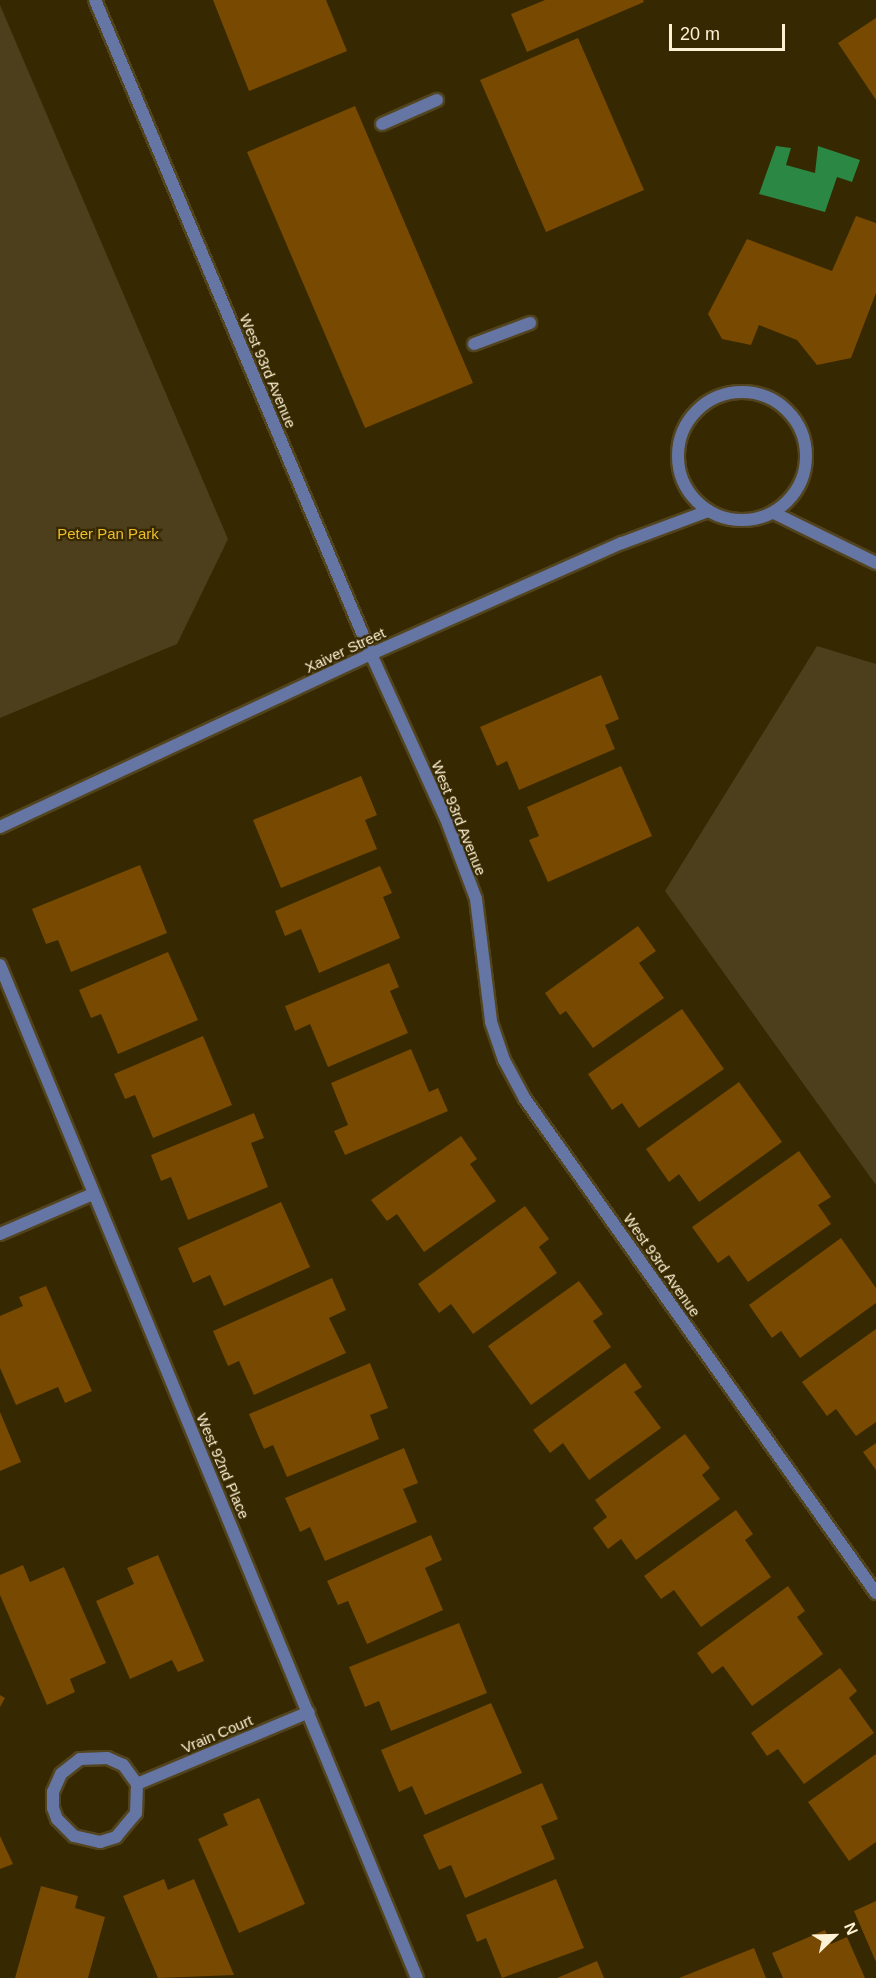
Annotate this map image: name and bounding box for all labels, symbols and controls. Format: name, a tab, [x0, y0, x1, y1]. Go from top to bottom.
scale bar	[672, 12, 788, 50]
text: 20 m	[680, 24, 720, 44]
street label: West 93rd Avenue	[236, 311, 300, 431]
park label: Peter Pan Park	[57, 525, 159, 543]
street label: Xaiver Street	[302, 624, 388, 676]
street label: West 93rd Avenue	[428, 758, 490, 878]
street label: West 93rd Avenue	[619, 1210, 705, 1320]
street label: West 92nd Place	[193, 1410, 253, 1522]
street label: Vrain Court	[179, 1711, 255, 1757]
north arrow	[804, 1906, 864, 1966]
text: N	[841, 1920, 861, 1937]

